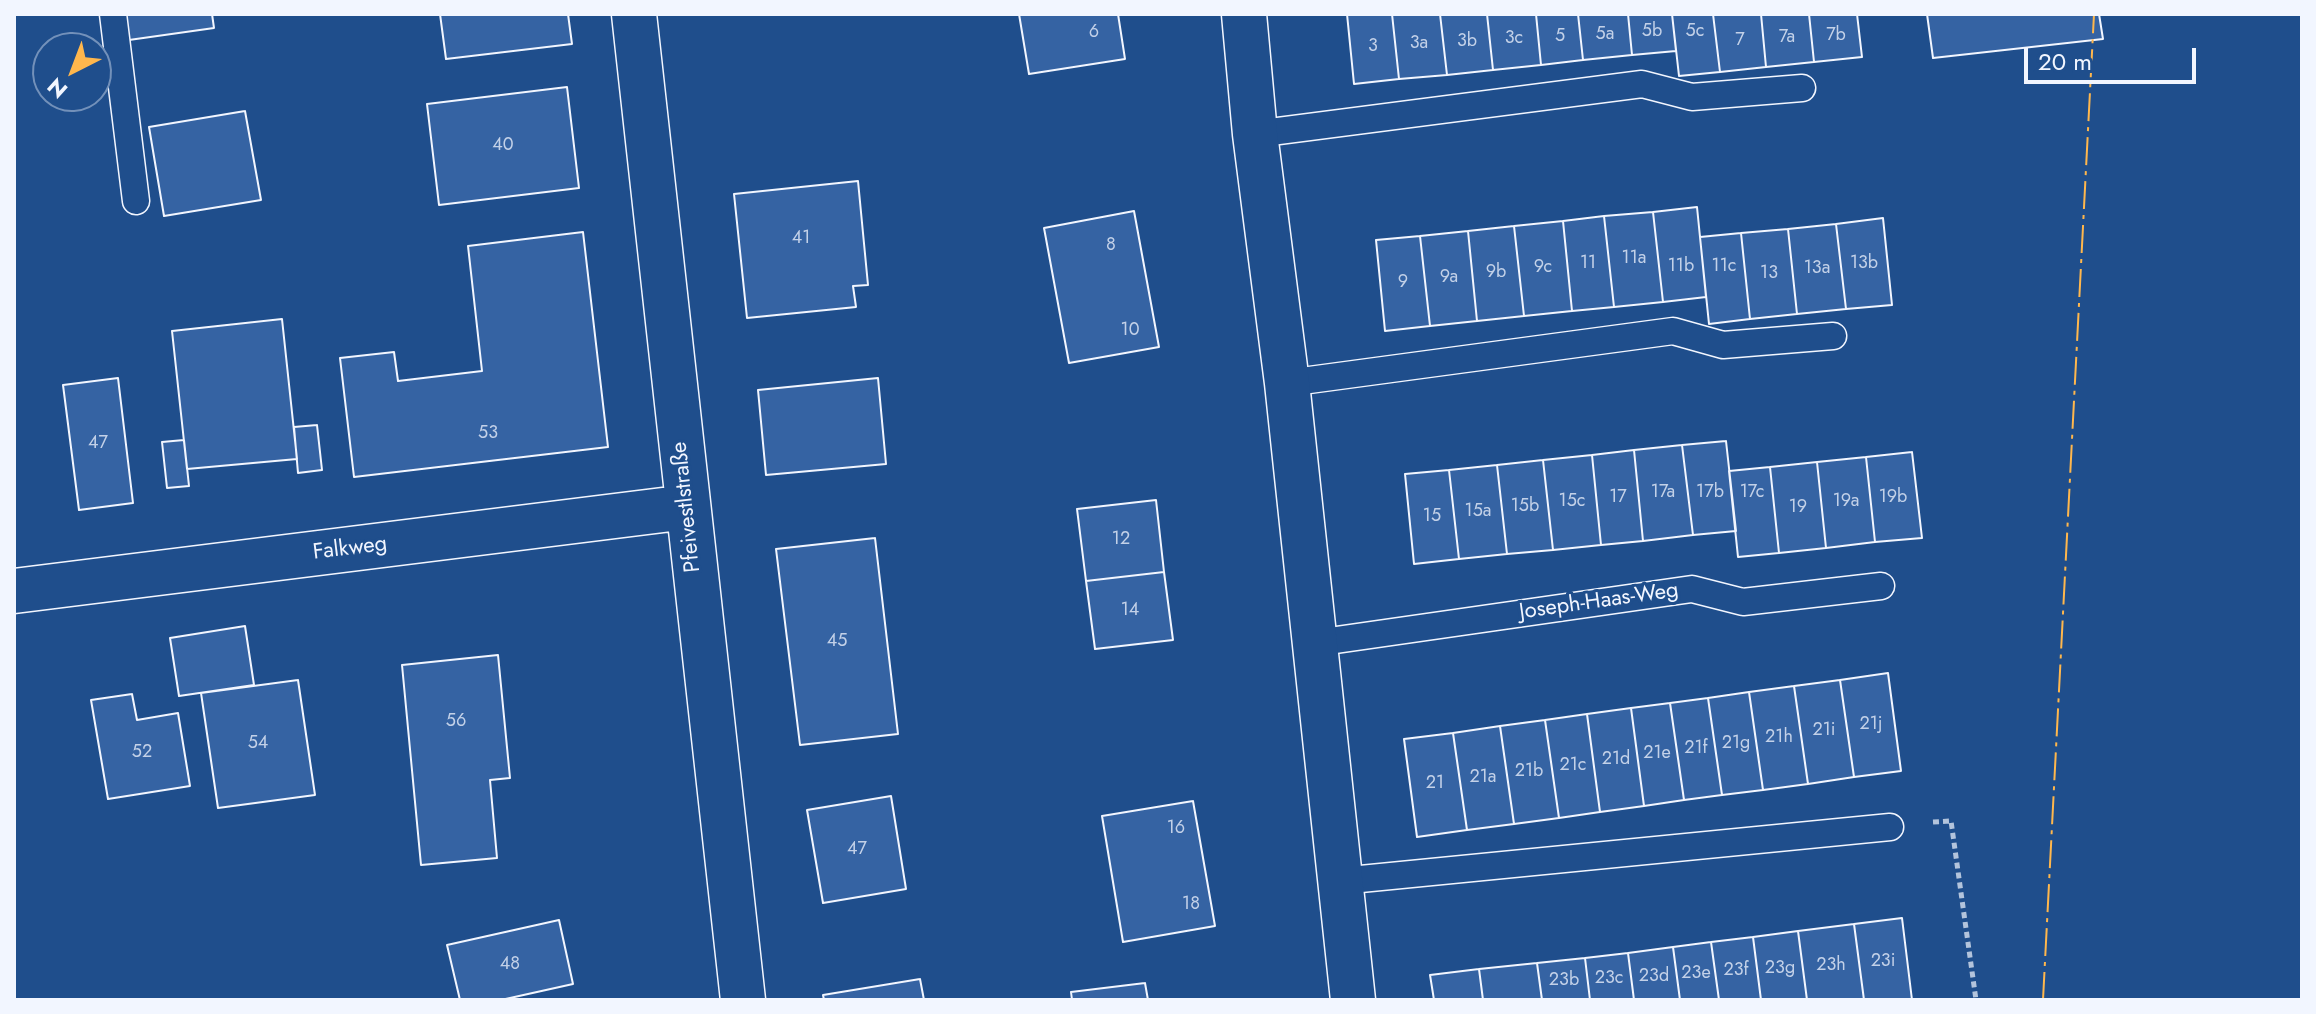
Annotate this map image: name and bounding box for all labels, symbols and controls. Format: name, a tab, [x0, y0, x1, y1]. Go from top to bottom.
house number: 5b	[1642, 21, 1662, 43]
house number: 5c	[1686, 21, 1704, 43]
house number: 6	[1089, 22, 1099, 44]
house number: 5a	[1596, 24, 1614, 46]
house number: 7b	[1826, 25, 1846, 47]
house number: 5	[1555, 26, 1565, 48]
house number: 7a	[1779, 27, 1795, 49]
house number: 3c	[1505, 28, 1523, 50]
house number: 7	[1735, 30, 1745, 52]
house number: 3b	[1457, 31, 1477, 53]
north arrow	[32, 32, 112, 112]
scale bar	[2028, 32, 2200, 82]
house number: 3a	[1410, 33, 1428, 55]
house number: 3	[1368, 36, 1378, 58]
text: 20 m	[2038, 44, 2092, 79]
text: N	[40, 71, 74, 106]
house number: 40	[492, 135, 514, 157]
house number: 41	[792, 228, 810, 250]
house number: 8	[1106, 235, 1116, 257]
house number: 11a	[1622, 248, 1646, 270]
house number: 11	[1580, 253, 1596, 275]
house number: 13b	[1850, 253, 1878, 275]
house number: 11b	[1668, 256, 1694, 278]
house number: 11c	[1712, 256, 1736, 278]
house number: 9c	[1534, 257, 1552, 279]
house number: 13a	[1804, 258, 1830, 280]
house number: 9b	[1486, 262, 1506, 284]
house number: 13	[1760, 263, 1778, 285]
house number: 9a	[1440, 267, 1458, 289]
house number: 9	[1398, 272, 1408, 294]
house number: 10	[1121, 320, 1139, 342]
house number: 53	[478, 423, 498, 445]
house number: 47	[88, 433, 108, 455]
street label: Pfeivestlstraße	[667, 440, 707, 574]
house number: 17a	[1651, 482, 1675, 504]
house number: 17b	[1696, 482, 1724, 504]
house number: 17c	[1740, 482, 1764, 504]
house number: 17	[1609, 487, 1627, 509]
house number: 19b	[1879, 487, 1907, 509]
house number: 15c	[1559, 491, 1585, 513]
house number: 19a	[1833, 491, 1859, 513]
house number: 15b	[1511, 496, 1539, 518]
house number: 19	[1789, 497, 1807, 519]
house number: 15a	[1465, 501, 1491, 523]
house number: 15	[1423, 506, 1441, 528]
house number: 12	[1112, 529, 1130, 551]
street label: Falkweg	[311, 531, 389, 567]
street label: Joseph-Haas-Weg	[1518, 578, 1680, 626]
house number: 14	[1121, 600, 1139, 622]
house number: 45	[827, 631, 847, 653]
house number: 56	[446, 711, 466, 733]
house number: 21j	[1860, 714, 1882, 736]
house number: 21i	[1812, 720, 1836, 742]
house number: 21h	[1765, 727, 1793, 749]
house number: 54	[248, 733, 268, 755]
house number: 21g	[1722, 733, 1750, 755]
house number: 21f	[1684, 738, 1708, 760]
house number: 52	[132, 742, 152, 764]
house number: 21e	[1643, 743, 1671, 765]
house number: 21d	[1602, 749, 1630, 771]
house number: 21c	[1560, 755, 1586, 777]
house number: 21b	[1515, 761, 1543, 783]
house number: 21a	[1470, 767, 1496, 789]
house number: 21	[1426, 773, 1444, 795]
house number: 16	[1167, 818, 1185, 840]
house number: 47	[847, 839, 867, 861]
house number: 18	[1182, 894, 1200, 916]
house number: 23i	[1871, 951, 1895, 973]
house number: 48	[500, 954, 520, 976]
house number: 23h	[1816, 955, 1846, 977]
house number: 23g	[1765, 958, 1795, 980]
house number: 23f	[1723, 960, 1749, 982]
house number: 23e	[1681, 963, 1711, 985]
house number: 23d	[1639, 966, 1669, 988]
house number: 23c	[1595, 968, 1623, 990]
house number: 23b	[1549, 970, 1579, 992]

